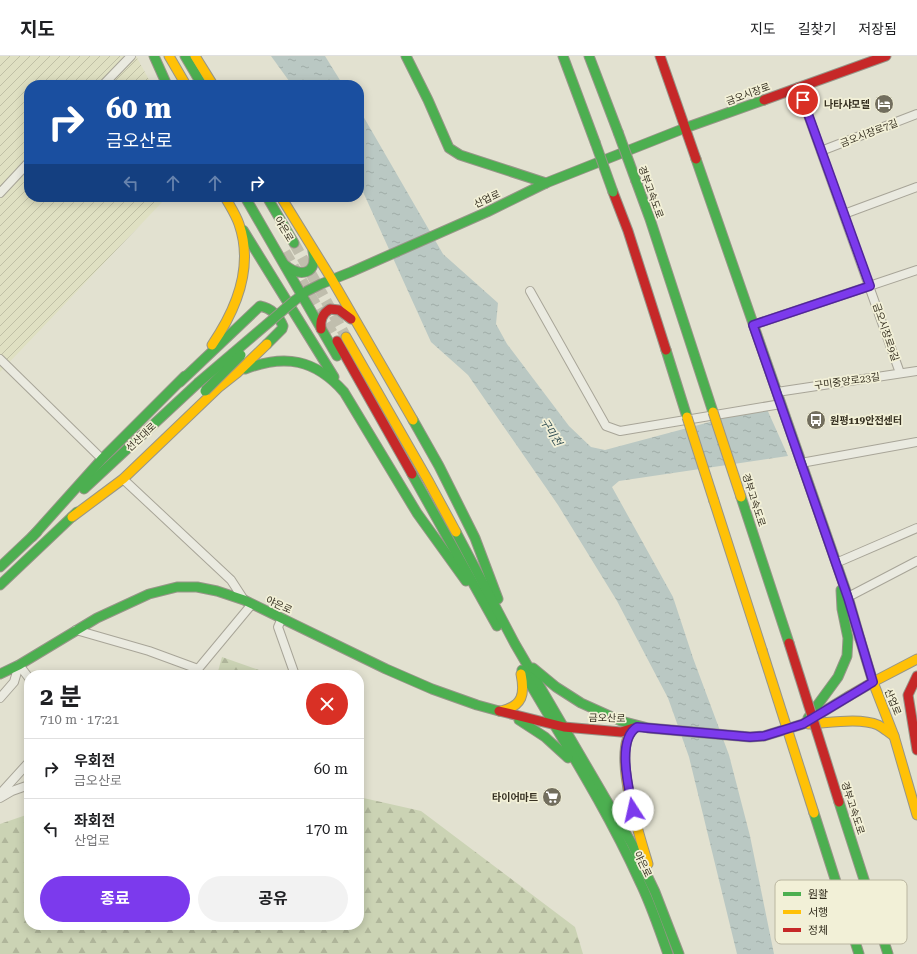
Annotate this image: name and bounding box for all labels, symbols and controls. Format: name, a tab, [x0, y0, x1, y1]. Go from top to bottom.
text: 지도	[20, 18, 55, 41]
text: 지도	[750, 21, 776, 37]
text: 길찾기	[798, 21, 836, 37]
text: 저장됨	[858, 21, 897, 37]
street label: 금오시장로	[725, 81, 771, 107]
pin	[786, 83, 820, 117]
icon: arrive	[792, 89, 814, 111]
text: 60 m	[106, 92, 171, 125]
hotel icon: 나타샤모텔	[873, 93, 895, 115]
icon: right	[40, 96, 92, 148]
place label: 나타샤모텔	[824, 99, 870, 110]
street label: 금오시장로7길	[839, 117, 899, 149]
text: 금오산로	[106, 130, 172, 151]
street label: 경부고속도로	[636, 164, 666, 220]
icon: left	[120, 172, 142, 194]
icon: ahead	[162, 172, 184, 194]
icon: ahead	[204, 172, 226, 194]
icon: right	[246, 172, 268, 194]
street label: 산업로	[472, 188, 502, 210]
street label: 야은로	[272, 214, 296, 244]
street label: 금오시장로9길	[871, 301, 901, 363]
street label: 구미중앙로23길	[813, 371, 881, 391]
bus stop icon: 원평119안전센터	[805, 409, 827, 431]
place label: 원평119안전센터	[830, 415, 902, 426]
water label: 구미천	[537, 416, 566, 450]
street label: 선산대로	[124, 420, 158, 454]
street label: 경부고속도로	[740, 472, 768, 528]
street label: 야은로	[264, 594, 294, 616]
text: 2 분	[40, 683, 82, 711]
button: close	[306, 683, 348, 725]
street label: 산업로	[883, 687, 903, 717]
text: 710 m · 17:21	[40, 712, 119, 727]
street label: 금오산로	[589, 712, 625, 724]
text: 우회전	[74, 752, 115, 770]
icon: right	[40, 758, 62, 780]
text: 60 m	[314, 760, 348, 778]
text: 금오산로	[74, 773, 122, 788]
street label: 경부고속도로	[839, 780, 867, 836]
supermarket icon: 타이어마트	[541, 786, 563, 808]
position arrow	[612, 789, 654, 831]
place label: 타이어마트	[492, 792, 538, 803]
text: 좌회전	[74, 812, 115, 830]
icon: left	[40, 818, 62, 840]
text: 170 m	[305, 820, 348, 838]
text: 산업로	[74, 833, 110, 848]
street label: 야은로	[632, 849, 654, 879]
button: 종료	[40, 876, 190, 922]
button: 공유	[198, 876, 348, 922]
legend	[775, 880, 907, 944]
text: 원활	[808, 888, 828, 901]
text: 서행	[808, 906, 828, 919]
text: 정체	[808, 924, 828, 937]

